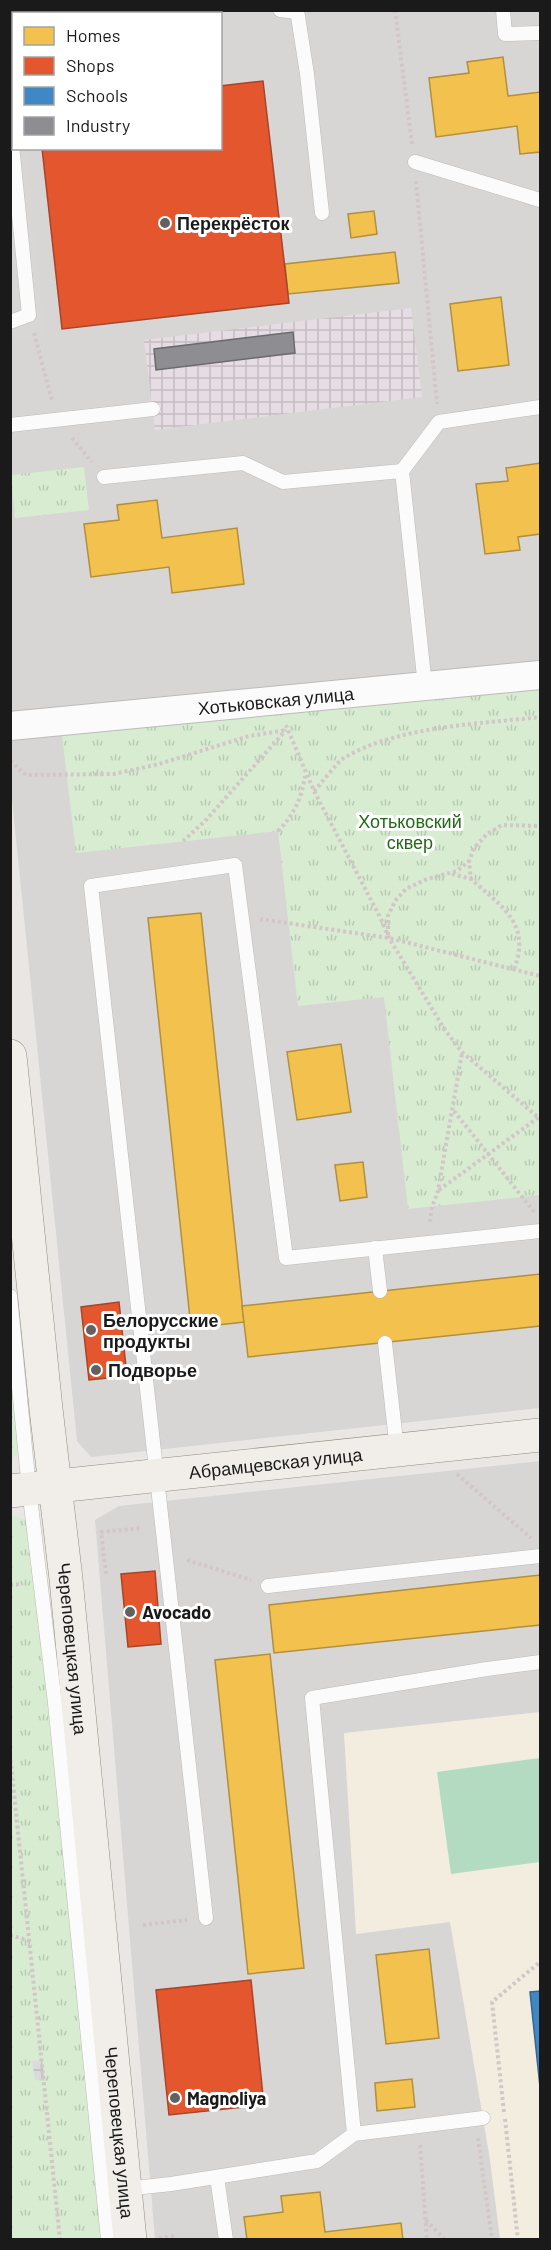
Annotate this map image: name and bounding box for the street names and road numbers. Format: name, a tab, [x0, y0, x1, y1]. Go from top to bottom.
street label: Хотьковская улица	[197, 682, 356, 719]
street label: Абрамцевская улица	[188, 1443, 364, 1483]
street label: Череповецкая улица	[53, 1561, 92, 1737]
street label: Череповецкая улица	[100, 2045, 139, 2220]

